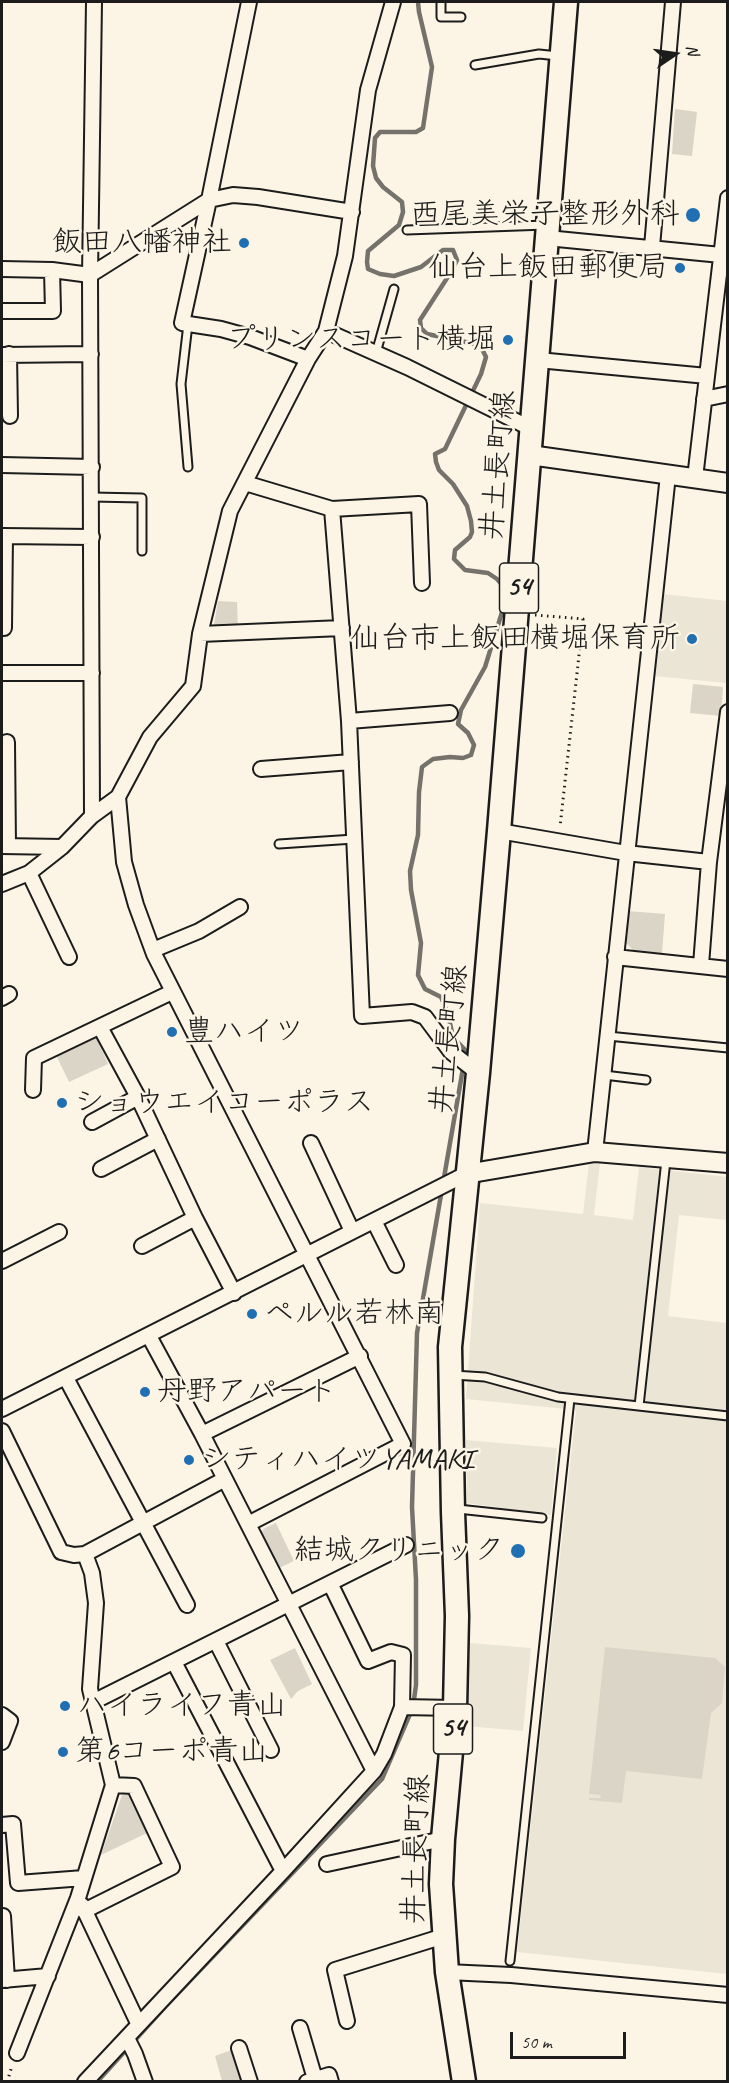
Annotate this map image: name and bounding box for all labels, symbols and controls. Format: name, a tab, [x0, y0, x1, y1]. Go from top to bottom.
north arrow	[645, 24, 705, 84]
text: N	[682, 43, 703, 57]
place label: 西尾美栄子整形外科	[410, 197, 680, 233]
marker: 西尾美栄子整形外科	[684, 206, 702, 224]
place label: 飯田八幡神社	[52, 225, 232, 261]
marker: 飯田八幡神社	[237, 236, 251, 250]
place label: 仙台上飯田郵便局	[428, 250, 668, 286]
marker: 仙台上飯田郵便局	[673, 261, 687, 275]
place label: プリンスコート横堀	[226, 322, 496, 358]
marker: プリンスコート横堀	[501, 333, 515, 347]
street label: 井土長町線	[475, 389, 523, 541]
road number: 54	[500, 563, 538, 613]
place label: 仙台市上飯田横堀保育所	[350, 621, 680, 657]
marker: 仙台市上飯田横堀保育所	[685, 632, 699, 646]
street label: 井土長町線	[424, 963, 476, 1115]
place label: 豊ハイツ	[184, 1014, 304, 1050]
marker: 豊ハイツ	[165, 1025, 179, 1039]
place label: ショウエイコーポラス	[74, 1085, 374, 1121]
marker: ショウエイコーポラス	[55, 1096, 69, 1110]
place label: ペルル若林南	[264, 1296, 444, 1332]
marker: ペルル若林南	[245, 1307, 259, 1321]
place label: 丹野アパート	[157, 1374, 337, 1410]
marker: 丹野アパート	[138, 1385, 152, 1399]
place label: シティハイツYAMAKI	[201, 1442, 473, 1478]
marker: シティハイツYAMAKI	[182, 1453, 196, 1467]
place label: 結城クリニック	[294, 1533, 504, 1569]
marker: 結城クリニック	[509, 1542, 527, 1560]
place label: ハイライフ青山	[77, 1688, 287, 1724]
marker: ハイライフ青山	[58, 1699, 72, 1713]
road number: 54	[434, 1704, 472, 1754]
place label: 第6コーポ青山	[75, 1734, 268, 1770]
marker: 第6コーポ青山	[56, 1745, 70, 1759]
street label: 井土長町線	[396, 1773, 438, 1925]
scale bar	[513, 2020, 628, 2058]
text: 50 m	[521, 2031, 552, 2053]

